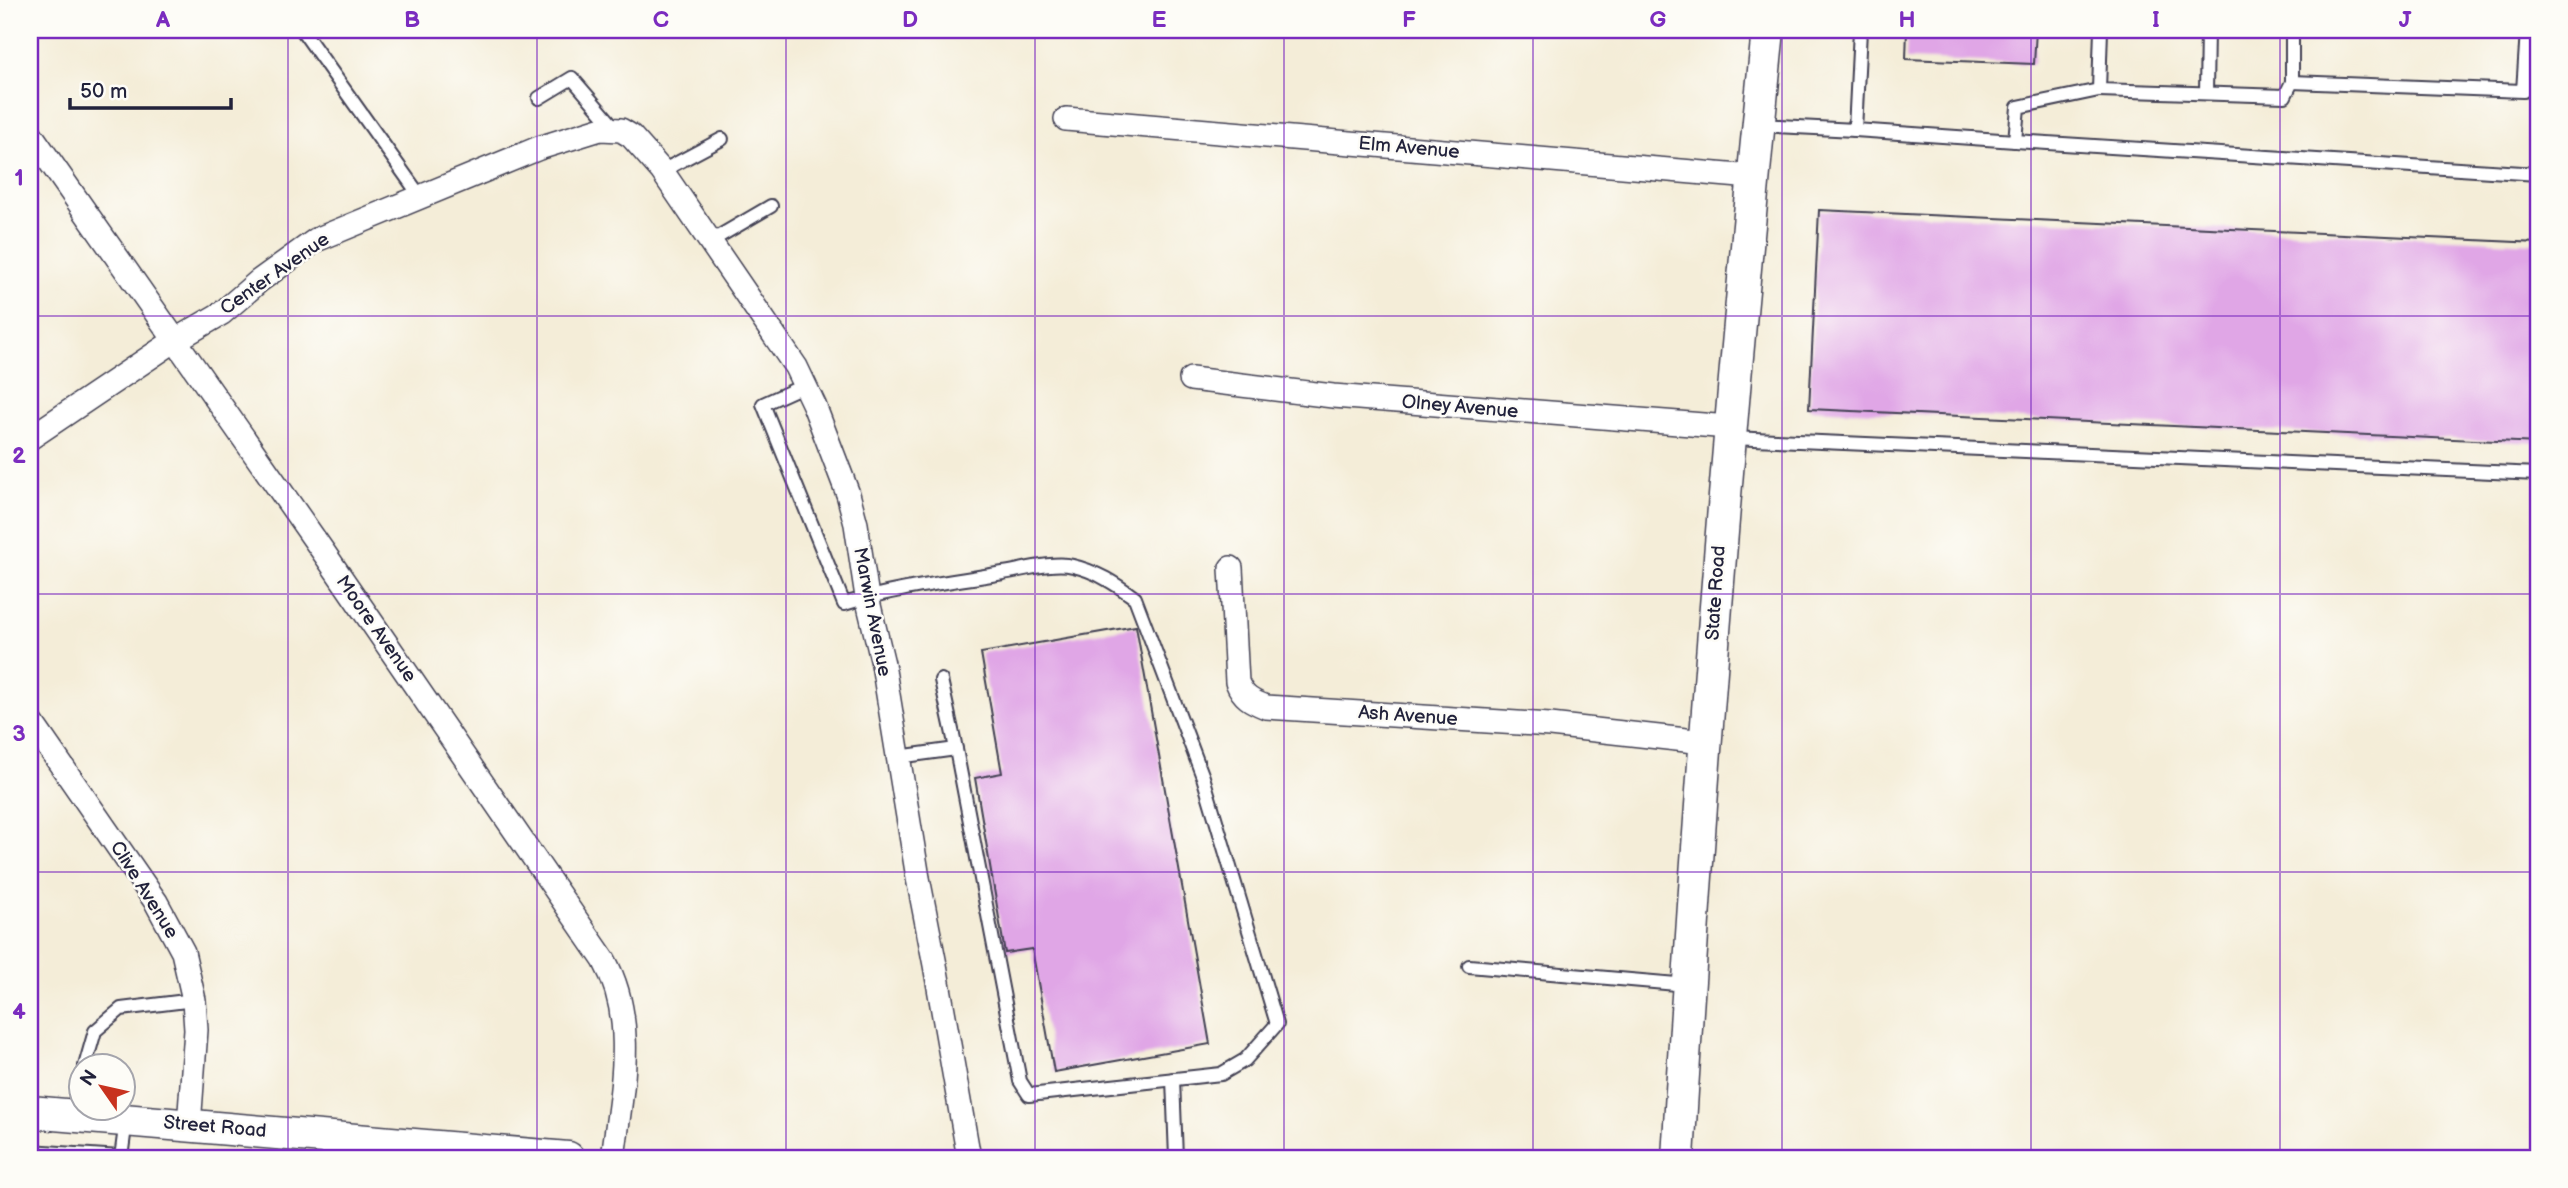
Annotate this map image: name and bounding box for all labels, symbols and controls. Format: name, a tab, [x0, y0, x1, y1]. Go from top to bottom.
text: A	[155, 6, 171, 34]
text: B	[404, 6, 420, 34]
text: C	[653, 6, 669, 34]
text: D	[902, 6, 918, 34]
text: E	[1152, 6, 1167, 34]
text: F	[1402, 6, 1416, 34]
text: G	[1650, 6, 1667, 34]
text: H	[1898, 6, 1916, 34]
text: I	[2152, 6, 2160, 34]
text: J	[2399, 6, 2412, 34]
scale bar	[70, 66, 231, 110]
text: 50 m	[80, 79, 127, 104]
street label: Elm Avenue	[1358, 132, 1460, 164]
text: 1	[14, 164, 24, 192]
street label: Center Avenue	[216, 228, 334, 320]
street label: Olney Avenue	[1401, 390, 1519, 424]
text: 2	[12, 442, 26, 470]
street label: State Road	[1701, 545, 1731, 641]
street label: Marwin Avenue	[848, 546, 896, 678]
street label: Moore Avenue	[331, 571, 421, 687]
street label: Ash Avenue	[1357, 701, 1459, 731]
text: 3	[12, 720, 26, 748]
street label: Clive Avenue	[105, 837, 183, 943]
text: 4	[12, 998, 26, 1026]
north arrow	[66, 1052, 136, 1122]
text: N	[76, 1066, 103, 1091]
street label: Street Road	[163, 1111, 267, 1143]

